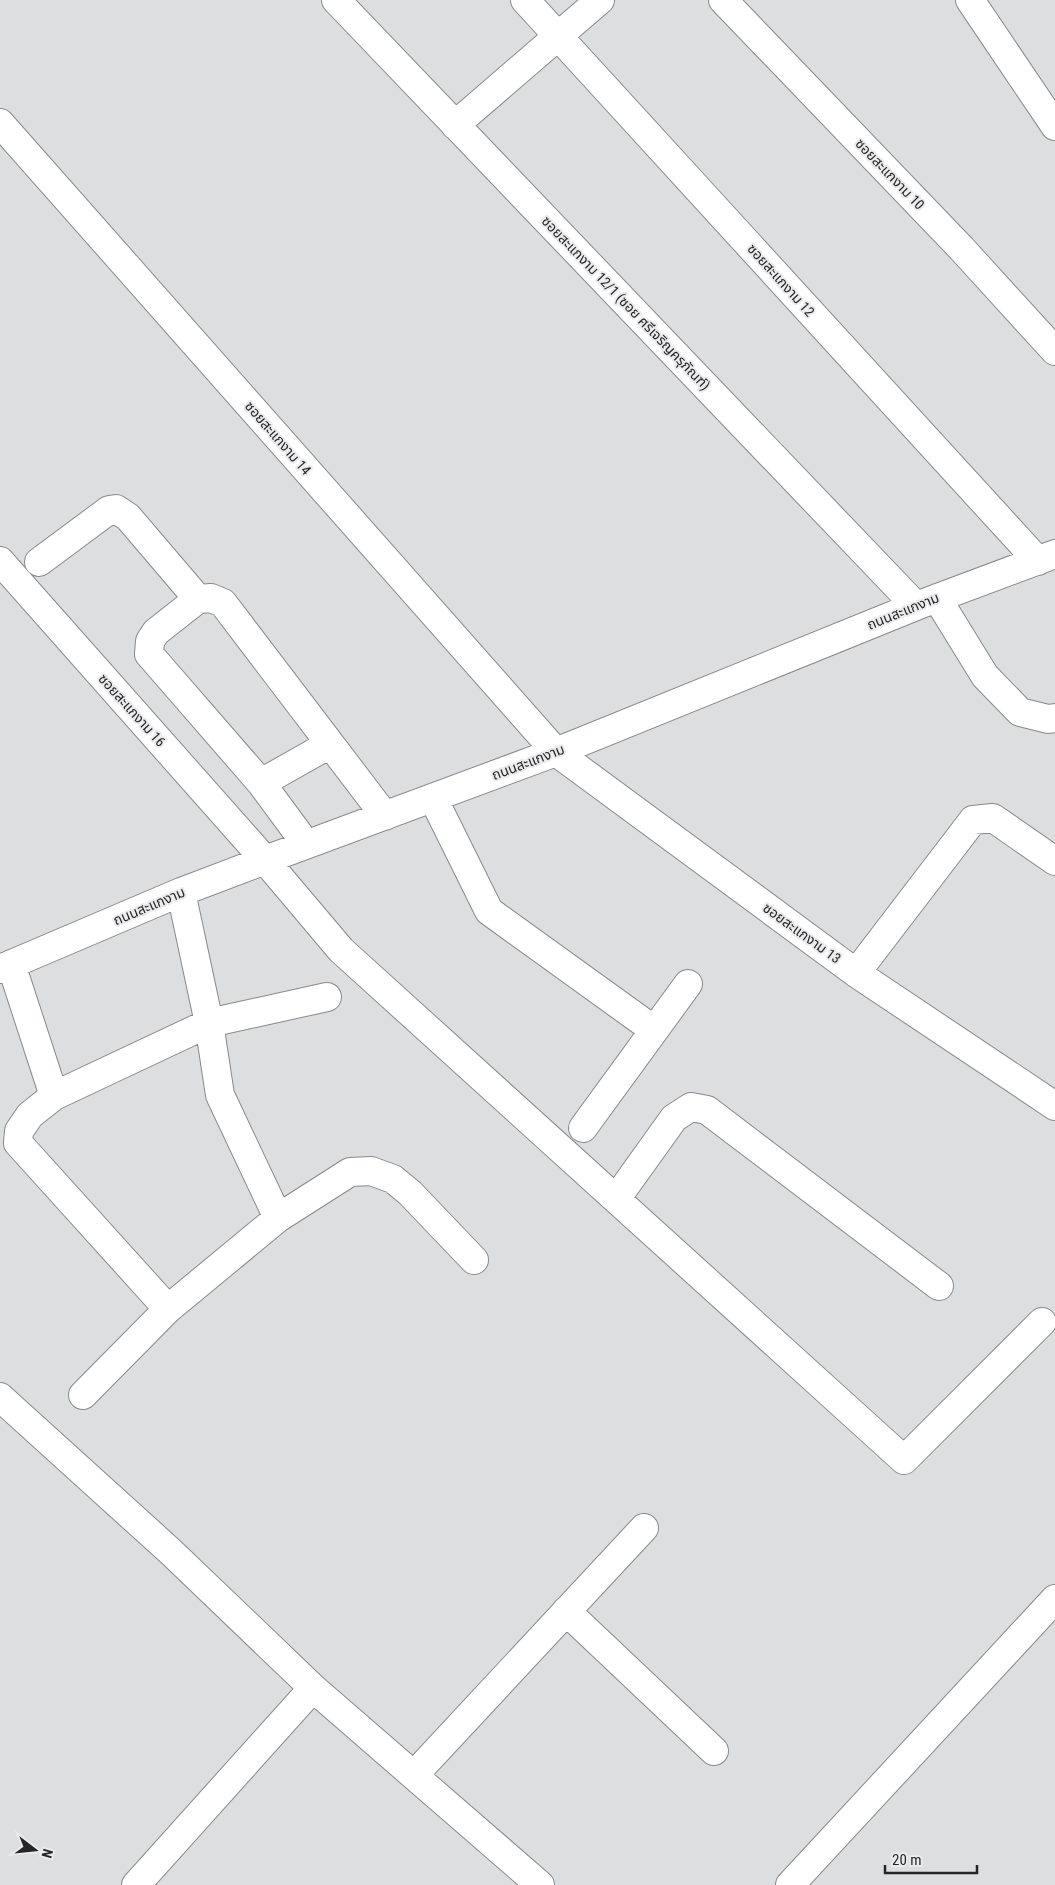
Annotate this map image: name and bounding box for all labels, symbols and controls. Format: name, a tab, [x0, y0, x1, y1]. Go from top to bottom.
street label: ซอยสะแกงาม 10	[852, 135, 928, 213]
street label: ซอยสะแกงาม 12/1 (ซอย ศรีเจริญครุภัณฑ์)	[538, 213, 713, 394]
street label: ซอยสะแกงาม 12	[744, 240, 818, 320]
street label: ซอยสะแกงาม 14	[242, 398, 314, 478]
street label: ถนนสะแกงาม	[865, 589, 941, 633]
street label: ซอยสะแกงาม 16	[95, 670, 169, 750]
street label: ถนนสะแกงาม	[489, 741, 567, 783]
street label: ถนนสะแกงาม	[111, 884, 187, 928]
street label: ซอยสะแกงาม 13	[760, 899, 844, 967]
north arrow	[10, 1825, 60, 1875]
scale bar	[885, 1842, 978, 1874]
text: N	[39, 1847, 56, 1860]
text: 20 m	[892, 1851, 922, 1869]

